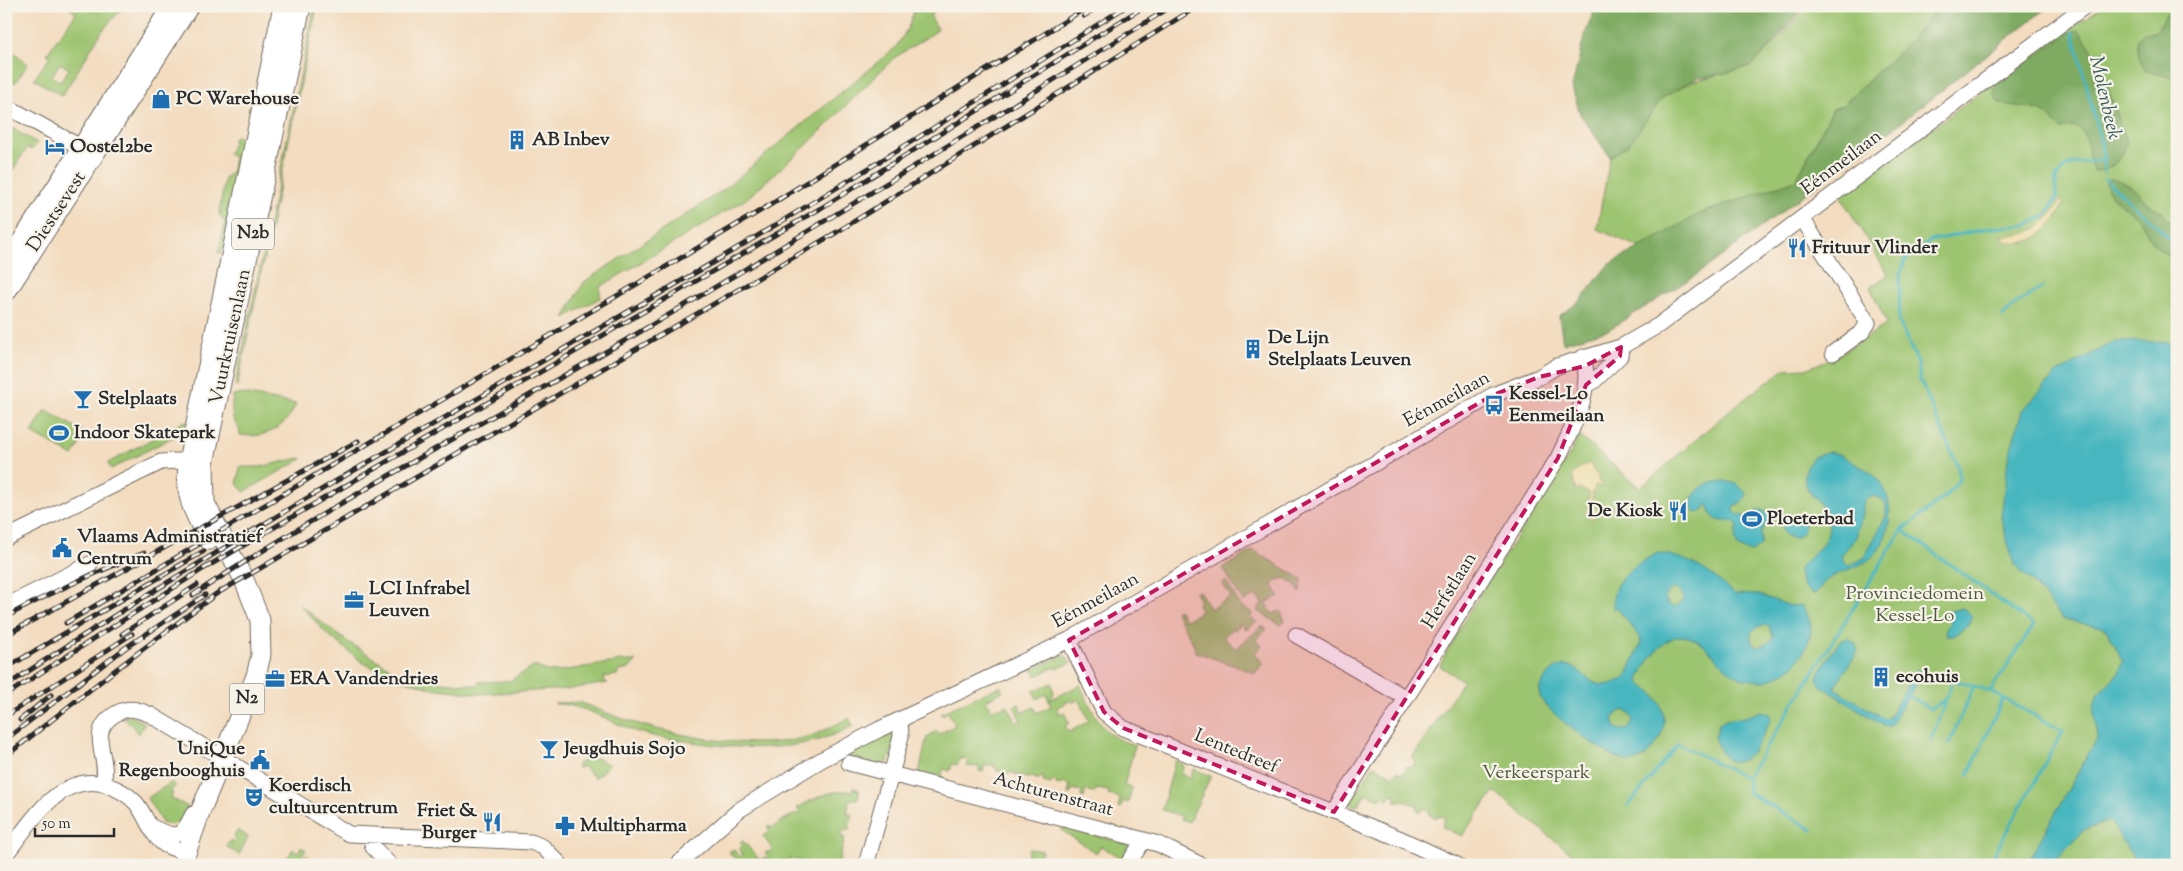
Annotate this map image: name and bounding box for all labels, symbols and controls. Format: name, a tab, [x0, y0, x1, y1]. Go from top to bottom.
water label: Molenbeek	[2080, 53, 2128, 143]
place label: PC Warehouse	[176, 86, 299, 113]
shop icon: PC Warehouse	[150, 88, 172, 110]
street label: Eénmeilaan	[1796, 124, 1888, 202]
place label: AB Inbev	[532, 127, 610, 154]
building icon: AB Inbev	[506, 129, 528, 151]
place label: Oostel2be	[70, 134, 153, 161]
hotel icon: Oostel2be	[44, 136, 66, 158]
street label: Diestsevest	[21, 166, 93, 258]
road number: N2b	[232, 218, 274, 250]
place label: Frituur Vlinder	[1812, 235, 1939, 262]
restaurant icon: Frituur Vlinder	[1786, 237, 1808, 259]
street label: Vuurkruisenlaan	[203, 267, 259, 407]
place label: De Lijn Stelplaats Leuven	[1268, 325, 1412, 374]
building icon: De Lijn Stelplaats Leuven	[1242, 338, 1264, 360]
street label: Eénmeilaan	[1399, 365, 1495, 435]
place label: Kessel-Lo Eenmeilaan	[1509, 381, 1605, 430]
place label: Stelplaats	[98, 386, 177, 413]
bar icon: Stelplaats	[72, 388, 94, 410]
bus stop icon: Kessel-Lo Eenmeilaan	[1483, 394, 1505, 416]
place label: Indoor Skatepark	[74, 420, 216, 447]
sports icon: Indoor Skatepark	[48, 422, 70, 444]
place label: De Kiosk	[1588, 498, 1664, 525]
restaurant icon: De Kiosk	[1667, 500, 1689, 522]
place label: Ploeterbad	[1767, 506, 1854, 533]
sports icon: Ploeterbad	[1741, 508, 1763, 530]
place label: Vlaams Administratief Centrum	[77, 524, 264, 573]
public building icon: Vlaams Administratief Centrum	[51, 537, 73, 559]
street label: Herfstlaan	[1416, 548, 1484, 634]
street label: Eénmeilaan	[1048, 566, 1144, 636]
place label: LCI Infrabel Leuven	[369, 576, 471, 625]
park label: Provinciedomein Kessel-Lo	[1846, 581, 1984, 630]
office icon: LCI Infrabel Leuven	[343, 589, 365, 611]
place label: ecohuis	[1896, 664, 1959, 691]
place label: ERA Vandendries	[290, 666, 439, 693]
building icon: ecohuis	[1870, 666, 1892, 688]
office icon: ERA Vandendries	[264, 668, 286, 690]
road number: N2	[230, 684, 264, 714]
street label: Lentedreef	[1190, 723, 1283, 782]
place label: UniQue Regenbooghuis	[119, 736, 246, 785]
place label: Jeugdhuis Sojo	[562, 736, 686, 763]
bar icon: Jeugdhuis Sojo	[538, 738, 560, 760]
public building icon: UniQue Regenbooghuis	[249, 749, 271, 771]
park label: Verkeerspark	[1482, 760, 1591, 787]
street label: Achturenstraat	[990, 766, 1117, 824]
place label: Koerdisch cultuurcentrum	[269, 773, 398, 822]
theatre icon: Koerdisch cultuurcentrum	[243, 786, 265, 808]
place label: Friet & Burger	[417, 798, 478, 847]
scale bar	[35, 806, 114, 838]
restaurant icon: Friet & Burger	[481, 811, 503, 833]
place label: Multipharma	[580, 813, 687, 840]
text: 50 m	[41, 814, 71, 835]
pharmacy icon: Multipharma	[554, 815, 576, 837]

